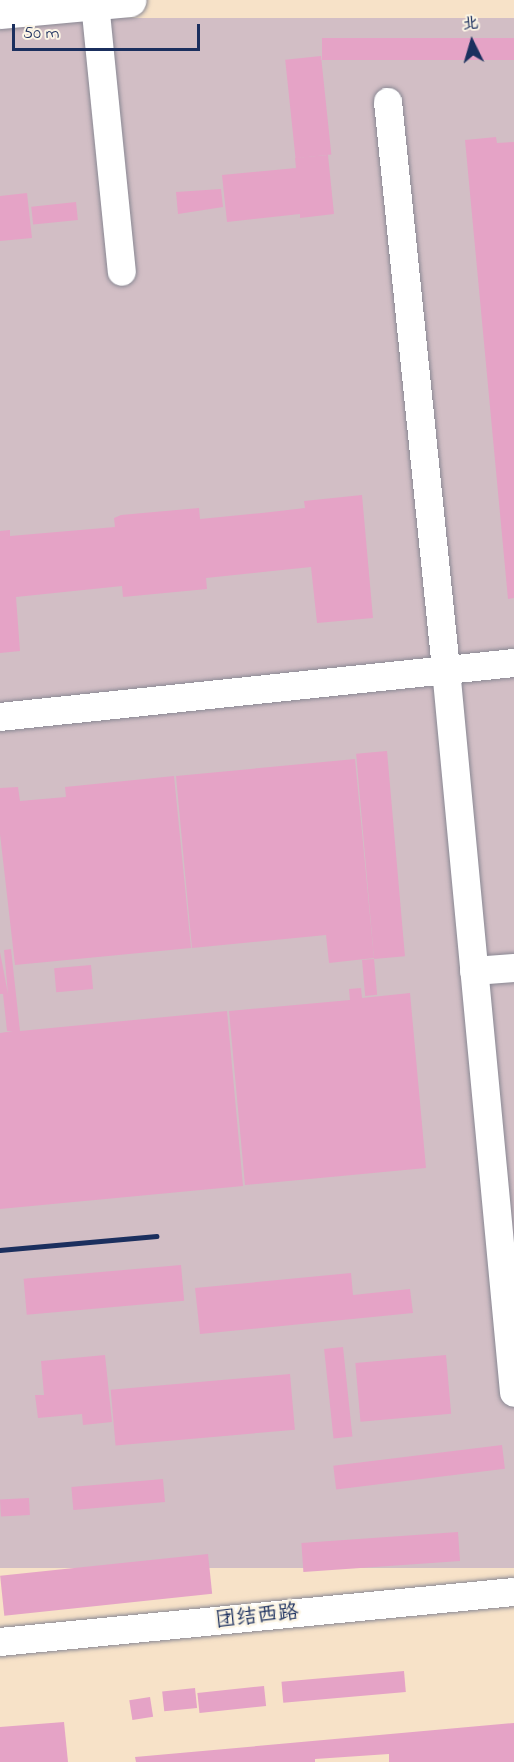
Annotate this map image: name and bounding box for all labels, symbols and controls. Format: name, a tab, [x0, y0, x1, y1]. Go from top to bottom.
text: 北	[461, 11, 479, 37]
scale bar	[15, 12, 202, 50]
north arrow	[442, 12, 502, 72]
text: 50 m	[23, 21, 60, 47]
street label: 团结西路	[214, 1600, 300, 1634]

